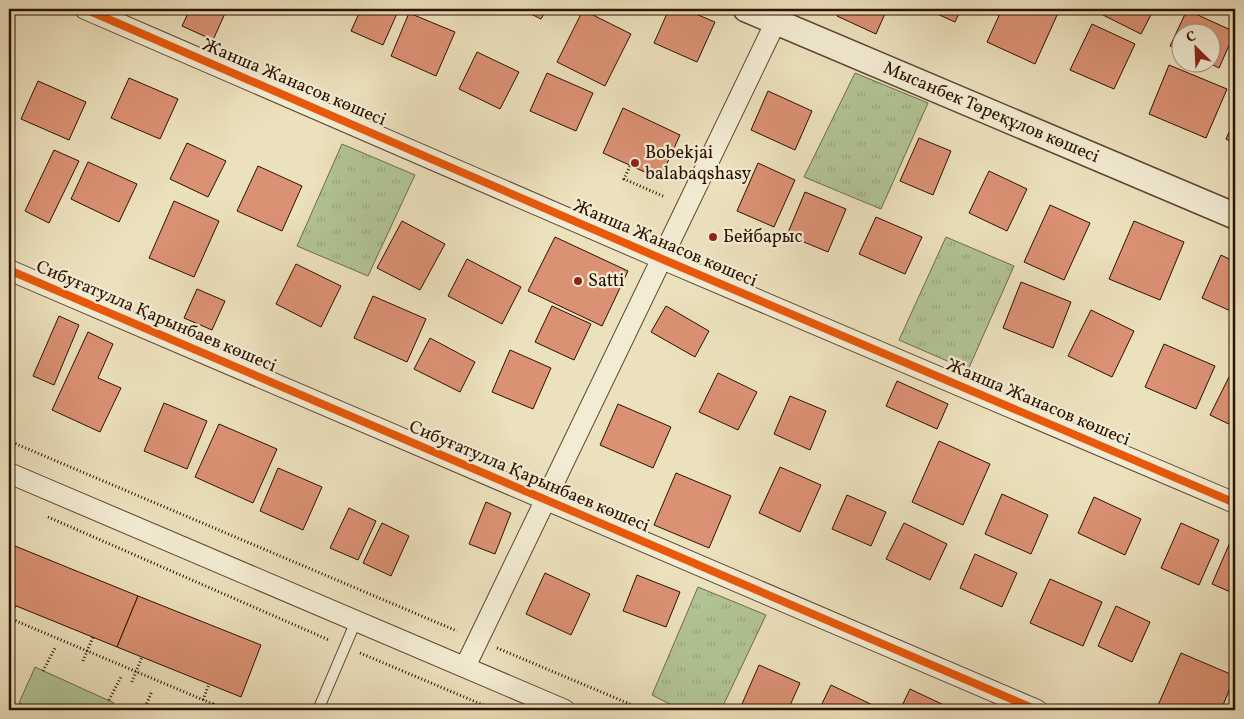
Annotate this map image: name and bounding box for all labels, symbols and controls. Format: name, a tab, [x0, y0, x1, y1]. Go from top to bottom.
north arrow	[1172, 22, 1222, 72]
text: С	[1183, 27, 1199, 48]
street label: Жанша Жанасов көшесі	[198, 33, 390, 133]
street label: Мысанбек Төреқұлов көшесі	[879, 56, 1103, 170]
place label: Bobekjai balabaqshasy	[645, 141, 752, 187]
marker: Bobekjai balabaqshasy	[629, 157, 641, 169]
street label: Жанша Жанасов көшесі	[569, 194, 761, 294]
place label: Бейбарыс	[723, 225, 803, 250]
marker: Бейбарыс	[707, 231, 719, 243]
street label: Сибуғатулла Қарынбаев көшесі	[32, 255, 280, 379]
place label: Satti	[588, 269, 625, 294]
marker: Satti	[572, 275, 584, 287]
street label: Жанша Жанасов көшесі	[942, 353, 1134, 453]
street label: Сибуғатулла Қарынбаев көшесі	[405, 415, 653, 539]

